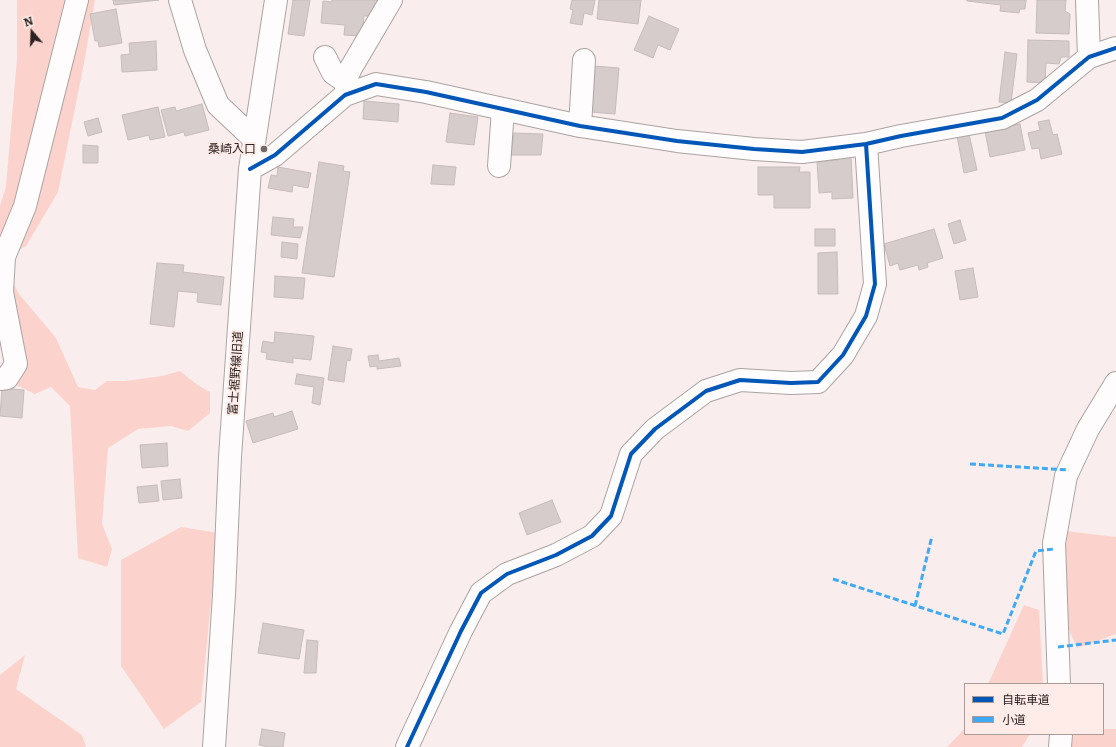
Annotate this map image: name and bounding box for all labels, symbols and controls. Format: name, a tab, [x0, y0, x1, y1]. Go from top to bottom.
north arrow	[12, 12, 52, 52]
text: N	[21, 12, 35, 30]
place label: 桑崎入口	[208, 142, 256, 156]
marker: 桑崎入口	[259, 144, 269, 154]
street label: 富士裾野線旧道	[226, 331, 246, 415]
legend	[964, 683, 1104, 735]
text: 自転車道	[1002, 690, 1050, 708]
text: 小道	[1002, 710, 1026, 728]

